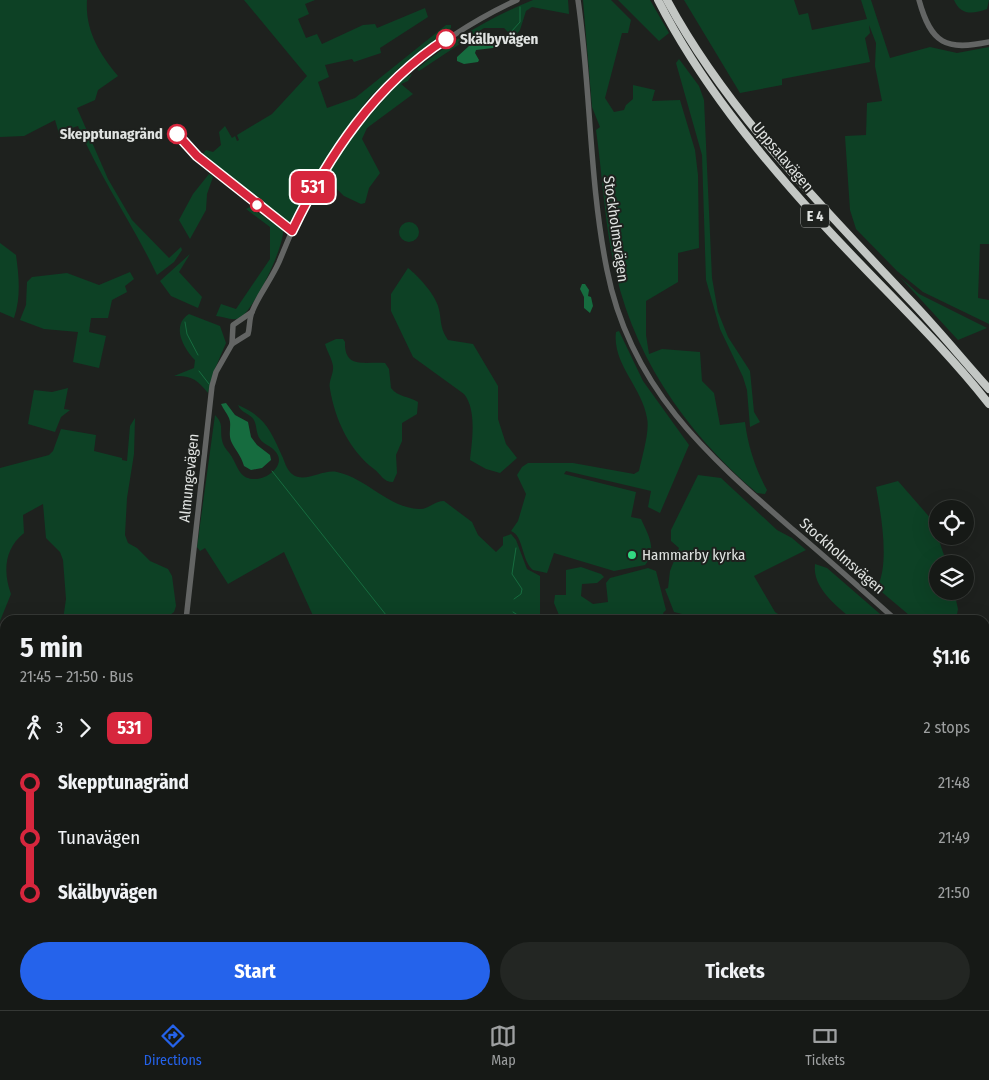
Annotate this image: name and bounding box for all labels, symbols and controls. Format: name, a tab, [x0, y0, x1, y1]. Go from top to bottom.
marker: Skälbyvägen	[436, 29, 456, 49]
place label: Skälbyvägen	[460, 30, 539, 48]
street label: Uppsalavägen	[749, 119, 817, 195]
marker: Skepptunagränd	[167, 124, 187, 144]
place label: Skepptunagränd	[60, 125, 163, 143]
line badge: 531	[284, 171, 342, 203]
street label: Stockholmsvägen	[600, 175, 632, 283]
text: 531	[301, 176, 325, 198]
unlabelled marker	[250, 198, 264, 212]
road number: E 4	[801, 205, 829, 228]
street label: Almungevägen	[175, 433, 203, 523]
map controls	[929, 500, 974, 600]
button: locate	[929, 500, 974, 545]
street label: Stockholmsvägen	[796, 514, 888, 598]
place label: Hammarby kyrka	[642, 546, 745, 564]
marker: Hammarby kyrka	[626, 549, 638, 561]
button: layers	[929, 555, 974, 600]
text: 5 min	[20, 631, 83, 664]
text: $1.16	[933, 646, 970, 669]
text: 21:45 – 21:50 · Bus	[20, 667, 133, 686]
icon: walk	[20, 714, 48, 742]
icon: forward	[71, 714, 99, 742]
text: 531	[117, 717, 142, 739]
text: 3	[56, 718, 63, 737]
text: 2 stops	[924, 718, 970, 737]
text: Skepptunagränd	[58, 771, 189, 794]
text: 21:48	[938, 773, 970, 792]
text: Tunavägen	[58, 826, 140, 849]
text: 21:49	[939, 828, 970, 847]
text: Skälbyvägen	[58, 881, 157, 904]
text: 21:50	[938, 883, 970, 902]
button: Start	[20, 942, 490, 1000]
button: Tickets	[500, 942, 970, 1000]
tab: Directions	[144, 1022, 202, 1069]
tab: Map	[489, 1022, 517, 1069]
tab: Tickets	[805, 1022, 845, 1069]

